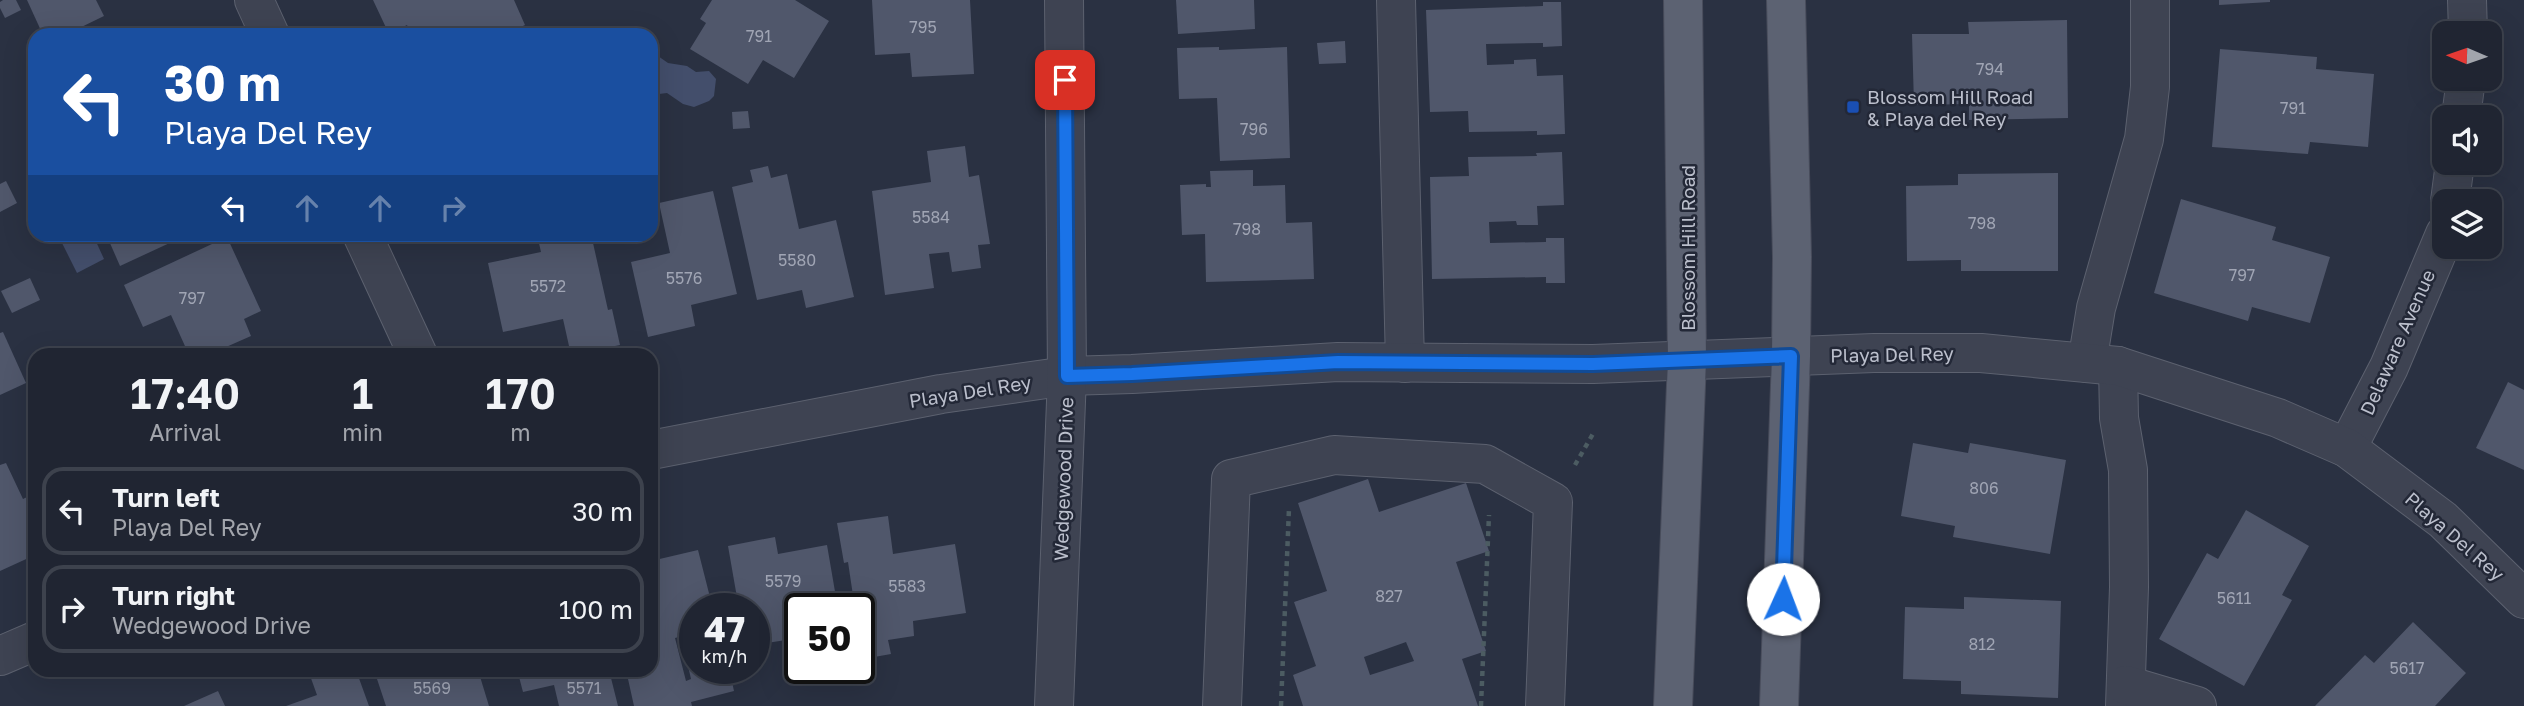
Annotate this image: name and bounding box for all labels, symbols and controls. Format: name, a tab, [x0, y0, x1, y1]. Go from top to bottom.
house number: 795	[909, 17, 937, 37]
north arrow	[2432, 21, 2502, 91]
map controls	[2432, 21, 2502, 259]
house number: 791	[746, 26, 772, 46]
pin	[1035, 50, 1095, 110]
text: 30 m	[164, 53, 281, 112]
icon: left	[49, 56, 140, 147]
house number: 794	[1976, 59, 2004, 79]
icon: arrive	[1046, 61, 1084, 99]
place label: Blossom Hill Road & Playa del Rey	[1867, 85, 2033, 130]
house number: 791	[2280, 98, 2306, 118]
marker: Blossom Hill Road & Playa del Rey	[1845, 99, 1861, 115]
button: sound	[2432, 105, 2502, 175]
text: Playa Del Rey	[164, 113, 372, 151]
house number: 796	[1240, 119, 1268, 139]
street label: Blossom Hill Road	[1676, 165, 1699, 331]
icon: left	[215, 189, 253, 227]
icon: ahead	[288, 189, 326, 227]
icon: ahead	[361, 189, 399, 227]
icon: right	[434, 189, 472, 227]
button: layers	[2432, 189, 2502, 259]
house number: 5584	[912, 207, 950, 227]
house number: 798	[1968, 213, 1996, 233]
house number: 798	[1233, 219, 1261, 239]
house number: 5580	[778, 250, 816, 270]
house number: 797	[2229, 265, 2255, 285]
street label: Delaware Avenue	[2355, 266, 2439, 418]
house number: 5576	[666, 268, 702, 288]
house number: 5572	[530, 276, 566, 296]
house number: 797	[179, 288, 205, 308]
street label: Playa Del Rey	[1830, 341, 1954, 367]
text: 17:40	[130, 368, 240, 418]
text: 1	[352, 368, 373, 418]
text: 170	[485, 368, 556, 418]
street label: Playa Del Rey	[907, 370, 1033, 412]
street label: Wedgewood Drive	[1049, 397, 1077, 561]
text: Arrival	[149, 418, 221, 446]
text: min	[342, 418, 383, 446]
text: m	[510, 418, 531, 446]
house number: 806	[1969, 478, 1999, 498]
text: Turn left	[112, 482, 220, 513]
street label: Playa Del Rey	[2401, 487, 2509, 585]
icon: left	[53, 492, 91, 530]
text: 30 m	[572, 496, 633, 527]
text: Playa Del Rey	[112, 513, 262, 541]
position arrow	[1746, 562, 1820, 636]
house number: 5579	[765, 571, 801, 591]
house number: 5583	[888, 576, 926, 596]
text: Turn right	[112, 580, 235, 611]
house number: 827	[1375, 586, 1403, 606]
house number: 5611	[2217, 588, 2251, 608]
icon: right	[53, 590, 91, 628]
speed limit sign: 50	[784, 593, 875, 684]
text: 100 m	[559, 594, 633, 625]
text: 47	[704, 608, 745, 650]
text: Wedgewood Drive	[112, 611, 311, 639]
house number: 812	[1969, 634, 1995, 654]
text: km/h	[702, 645, 747, 667]
house number: 5617	[2389, 658, 2425, 678]
house number: 5569	[413, 678, 451, 698]
house number: 5571	[567, 678, 602, 698]

